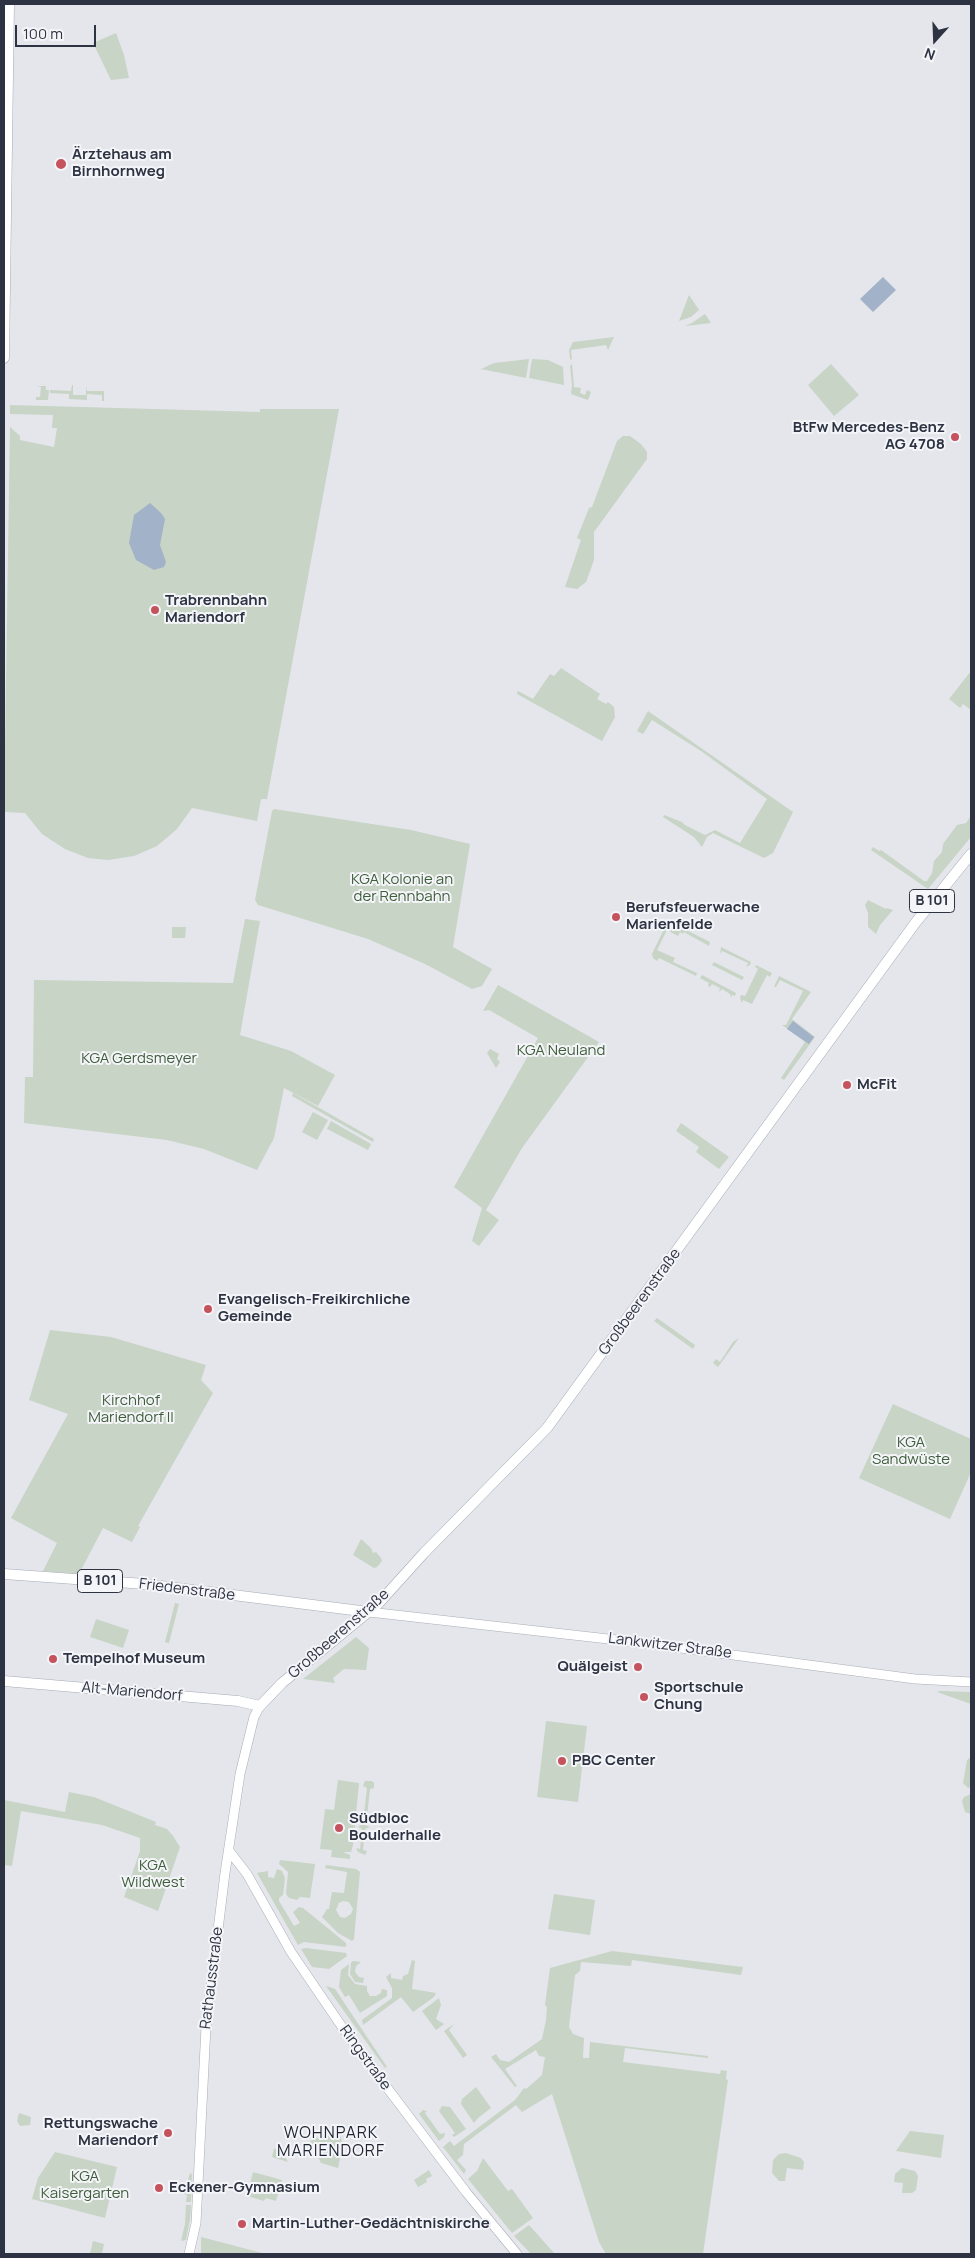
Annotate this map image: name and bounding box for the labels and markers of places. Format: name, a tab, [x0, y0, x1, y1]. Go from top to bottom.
place label: Ärztehaus am Birnhornweg	[72, 146, 172, 181]
marker: Ärztehaus am Birnhornweg	[54, 157, 68, 171]
place label: BtFw Mercedes-Benz AG 4708	[793, 419, 945, 454]
marker: BtFw Mercedes-Benz AG 4708	[949, 431, 961, 443]
place label: Trabrennbahn Mariendorf	[165, 592, 267, 627]
marker: Trabrennbahn Mariendorf	[149, 604, 161, 616]
place label: Berufsfeuerwache Marienfelde	[626, 899, 760, 934]
marker: Berufsfeuerwache Marienfelde	[610, 911, 622, 923]
place label: McFit	[857, 1076, 897, 1094]
marker: McFit	[841, 1079, 853, 1091]
place label: Evangelisch-Freikirchliche Gemeinde	[218, 1291, 410, 1326]
marker: Evangelisch-Freikirchliche Gemeinde	[202, 1303, 214, 1315]
place label: Tempelhof Museum	[63, 1650, 205, 1668]
marker: Tempelhof Museum	[47, 1653, 59, 1665]
place label: Quälgeist	[557, 1658, 628, 1676]
marker: Quälgeist	[632, 1661, 644, 1673]
place label: Sportschule Chung	[654, 1679, 744, 1714]
marker: Sportschule Chung	[638, 1691, 650, 1703]
place label: PBC Center	[572, 1752, 655, 1770]
marker: PBC Center	[556, 1755, 568, 1767]
place label: Südbloc Boulderhalle	[349, 1810, 441, 1845]
marker: Südbloc Boulderhalle	[333, 1822, 345, 1834]
place label: Rettungswache Mariendorf	[44, 2115, 158, 2150]
marker: Rettungswache Mariendorf	[162, 2127, 174, 2139]
place label: Eckener-Gymnasium	[169, 2179, 320, 2197]
marker: Eckener-Gymnasium	[153, 2182, 165, 2194]
place label: Martin-Luther-Gedächtniskirche	[252, 2215, 490, 2233]
marker: Martin-Luther-Gedächtniskirche	[236, 2218, 248, 2230]

